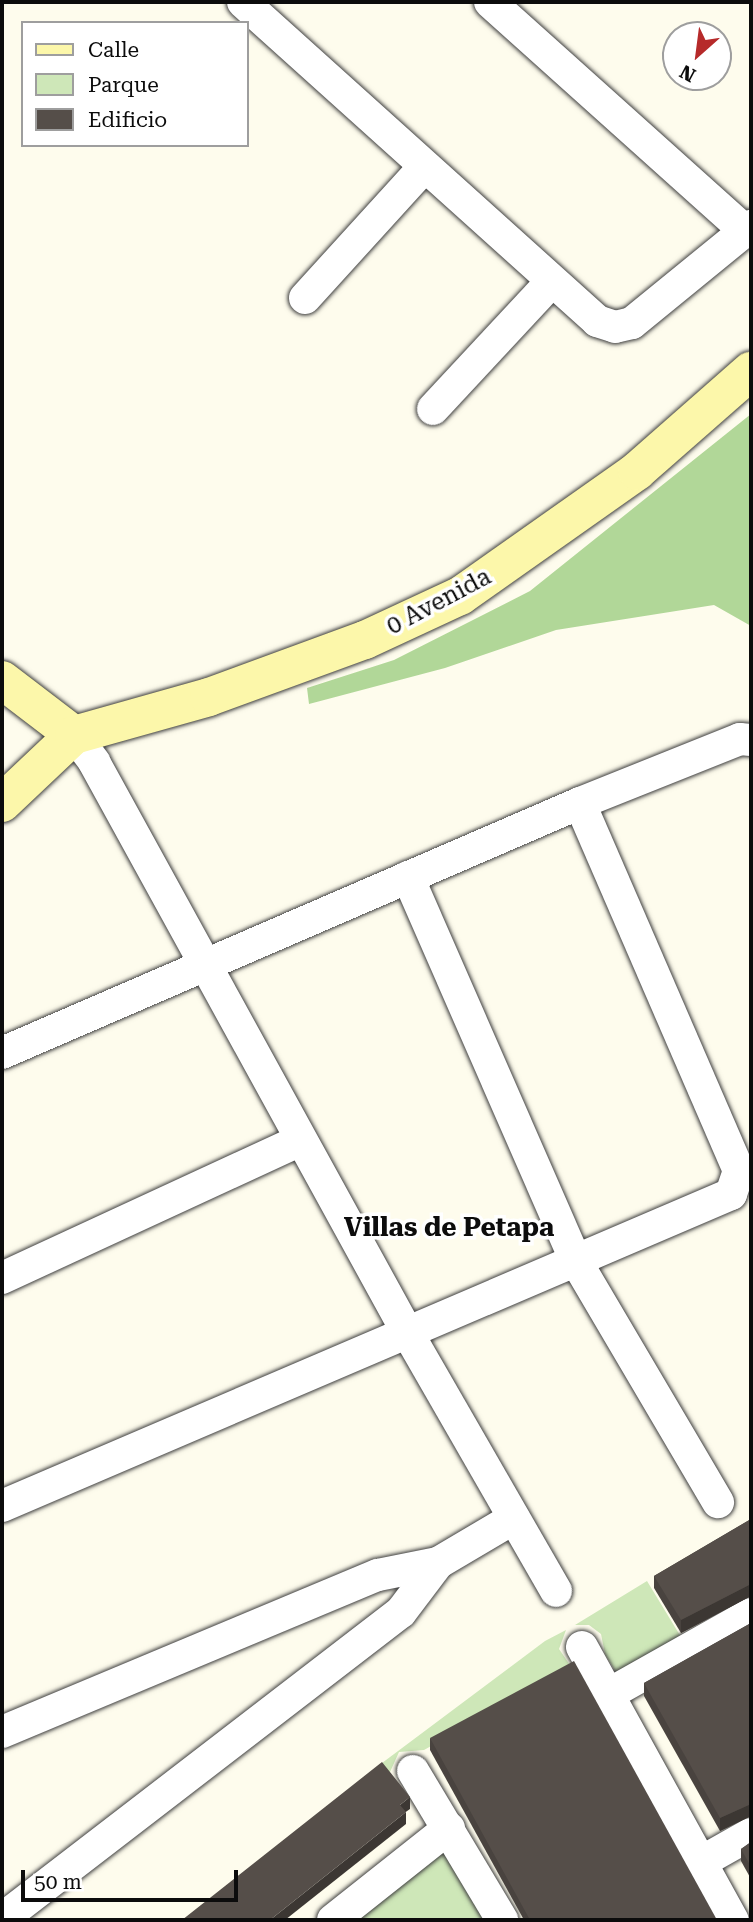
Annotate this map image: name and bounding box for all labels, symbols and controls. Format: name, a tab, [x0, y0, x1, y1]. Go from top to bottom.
legend	[21, 21, 248, 147]
north arrow	[662, 21, 732, 91]
text: Calle	[88, 38, 139, 62]
text: N	[676, 60, 700, 87]
text: Parque	[88, 73, 159, 97]
text: Edificio	[88, 108, 167, 132]
street label: 0 Avenida	[382, 563, 496, 641]
district label: Villas de Petapa	[344, 1212, 554, 1244]
scale bar	[24, 1856, 242, 1900]
text: 50 m	[34, 1870, 82, 1894]

